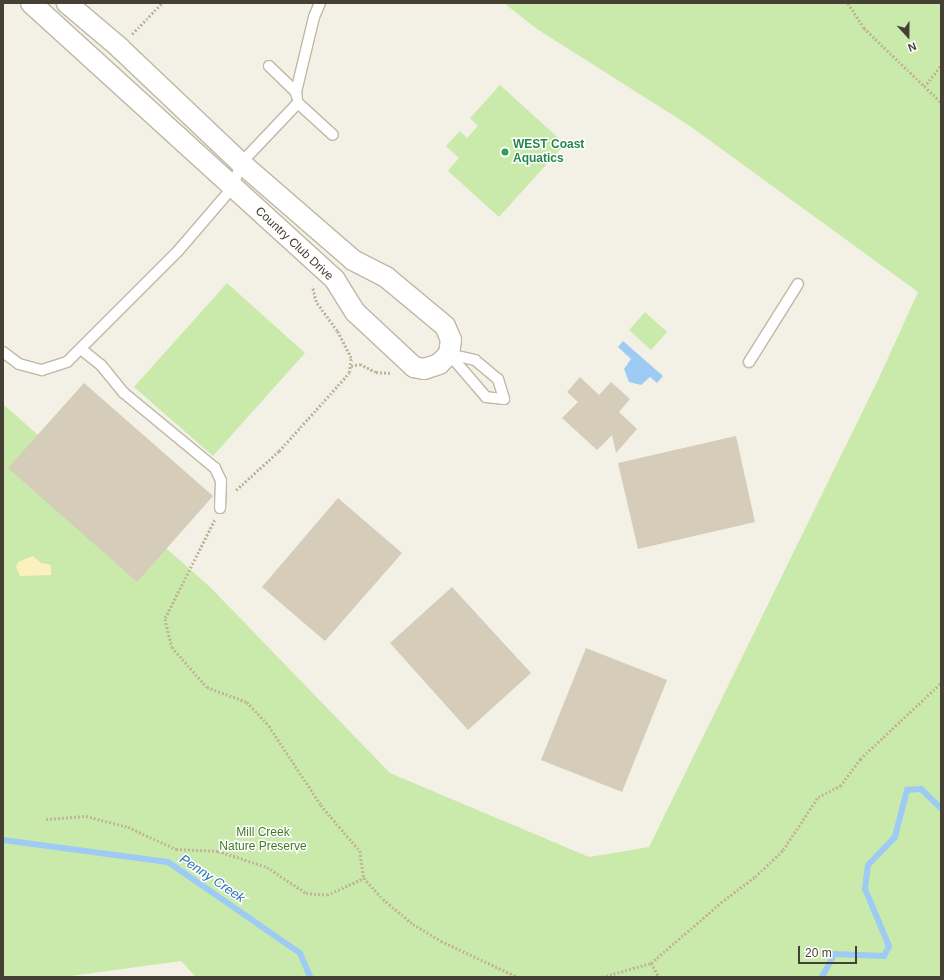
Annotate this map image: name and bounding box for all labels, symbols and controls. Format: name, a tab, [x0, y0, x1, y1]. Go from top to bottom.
north arrow	[888, 16, 928, 56]
text: N	[906, 40, 918, 54]
place label: WEST Coast Aquatics	[513, 138, 584, 166]
marker: WEST Coast Aquatics	[500, 147, 510, 157]
street label: Country Club Drive	[252, 204, 336, 284]
park label: Mill Creek Nature Preserve	[219, 826, 307, 854]
water label: Penny Creek	[176, 852, 248, 906]
scale bar	[800, 938, 859, 964]
text: 20 m	[805, 946, 832, 960]

